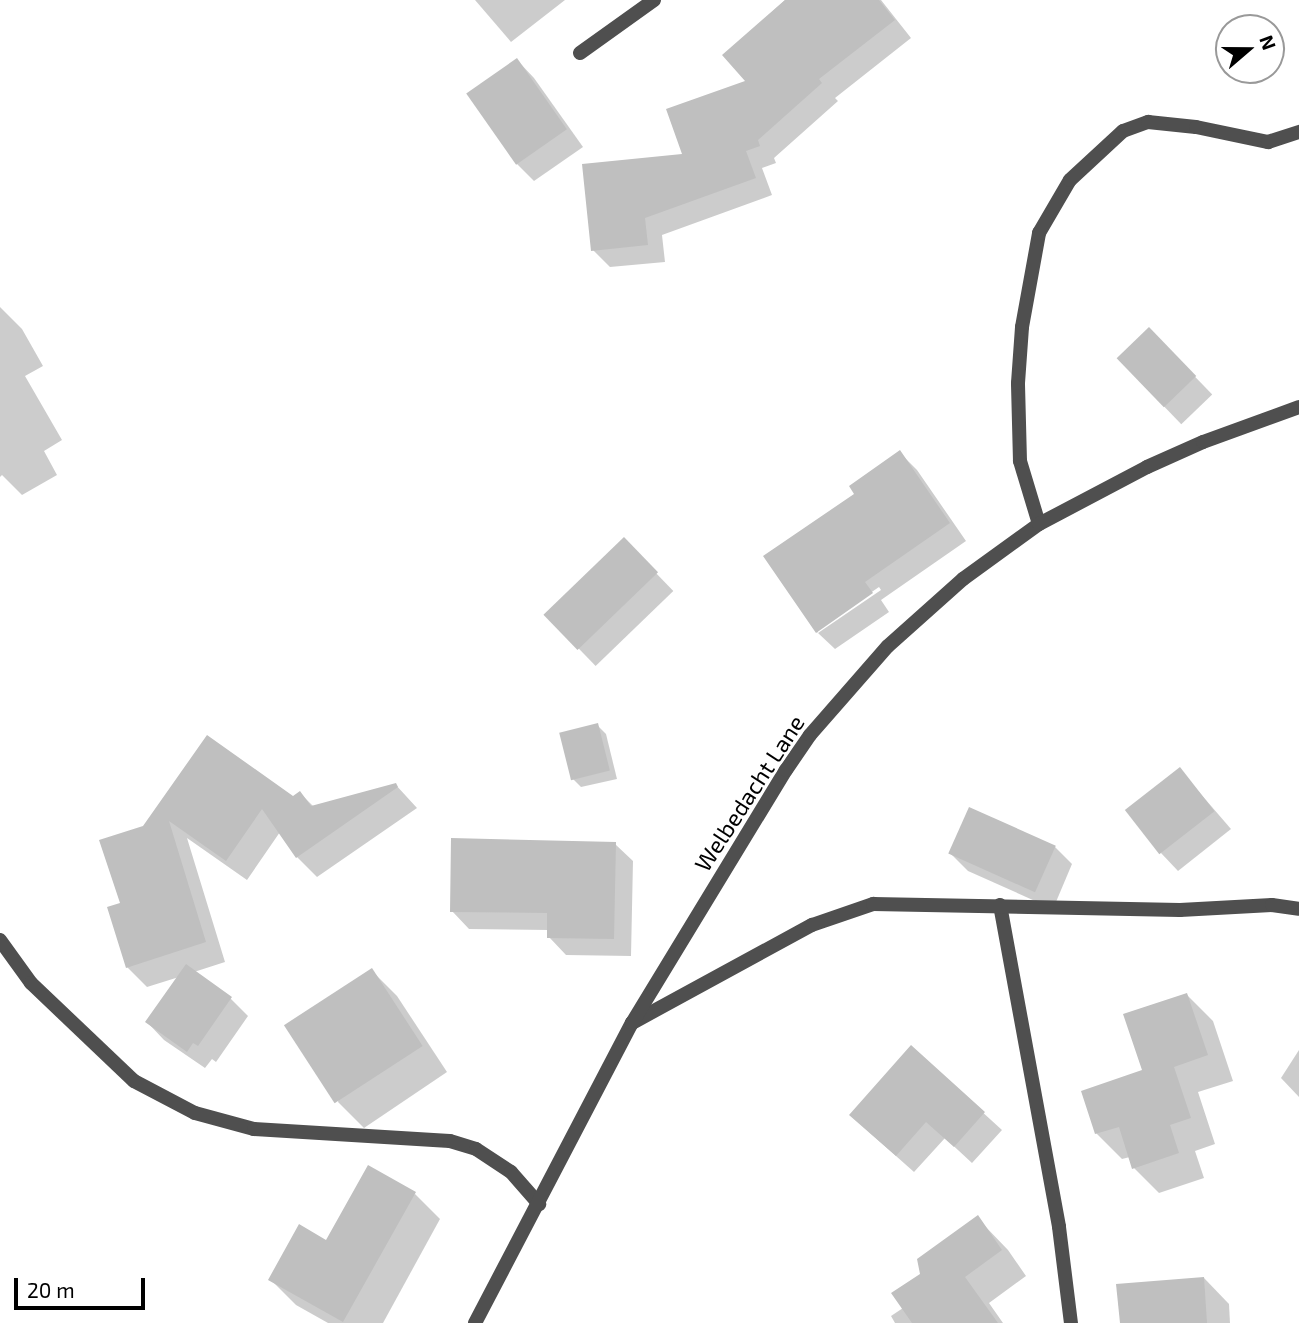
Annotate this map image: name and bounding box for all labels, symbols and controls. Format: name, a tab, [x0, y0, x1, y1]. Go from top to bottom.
north arrow	[1215, 14, 1285, 84]
text: N	[1255, 32, 1281, 53]
street label: Welbedacht Lane	[688, 710, 810, 876]
scale bar	[18, 1264, 149, 1308]
text: 20 m	[27, 1277, 75, 1302]

